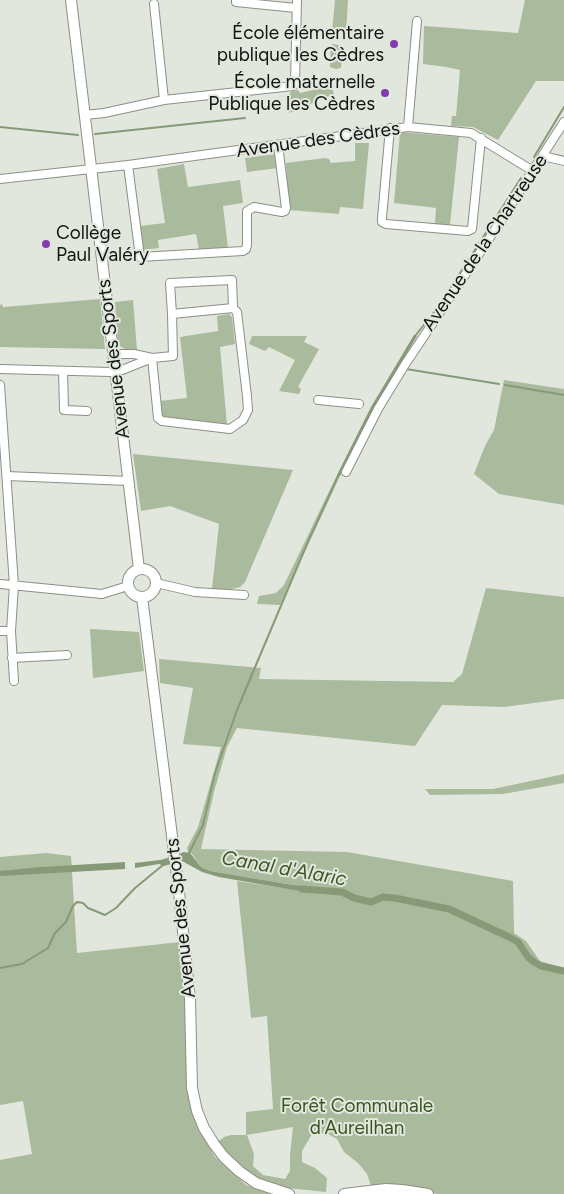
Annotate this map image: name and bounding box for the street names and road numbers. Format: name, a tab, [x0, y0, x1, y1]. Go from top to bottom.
street label: Avenue des Cèdres	[235, 117, 401, 163]
street label: Avenue de la Chartreuse	[417, 150, 553, 336]
street label: Avenue des Sports	[93, 278, 135, 440]
street label: Avenue des Sports	[161, 837, 201, 999]

